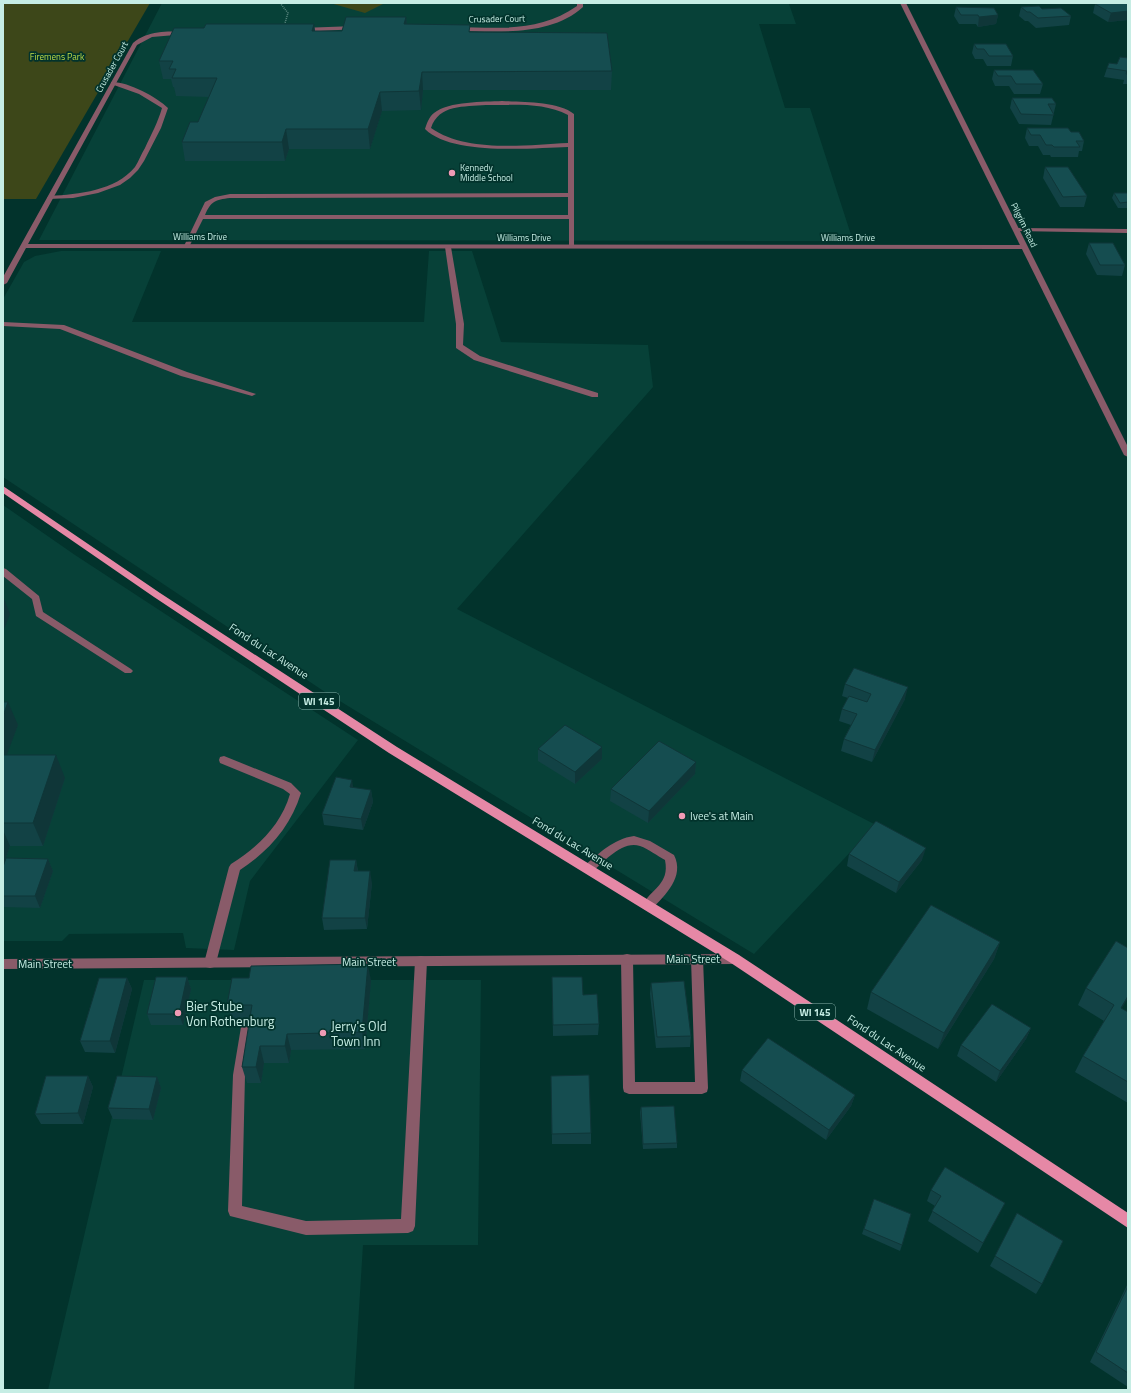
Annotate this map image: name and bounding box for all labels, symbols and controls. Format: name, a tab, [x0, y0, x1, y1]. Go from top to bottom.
street label: Crusader Court	[469, 11, 526, 25]
street label: Crusader Court	[92, 38, 131, 95]
park label: Firemens Park	[30, 50, 85, 63]
place label: Kennedy Middle School	[460, 161, 513, 184]
marker: Kennedy Middle School	[447, 168, 457, 178]
street label: Pilgrim Road	[1008, 200, 1041, 249]
street label: Williams Drive	[173, 230, 227, 243]
street label: Williams Drive	[497, 231, 551, 244]
street label: Williams Drive	[821, 231, 875, 244]
street label: Fond du Lac Avenue	[226, 619, 312, 683]
road number: WI 145	[299, 693, 339, 709]
place label: Ivee's at Main	[690, 808, 754, 824]
marker: Ivee's at Main	[677, 811, 687, 821]
street label: Fond du Lac Avenue	[529, 812, 617, 874]
street label: Main Street	[666, 951, 720, 967]
street label: Main Street	[342, 954, 396, 970]
street label: Main Street	[18, 956, 72, 972]
place label: Bier Stube Von Rothenburg	[186, 996, 275, 1031]
road number: WI 145	[795, 1004, 835, 1020]
marker: Bier Stube Von Rothenburg	[173, 1008, 183, 1018]
street label: Fond du Lac Avenue	[844, 1011, 930, 1076]
place label: Jerry's Old Town Inn	[331, 1016, 387, 1051]
marker: Jerry's Old Town Inn	[318, 1028, 328, 1038]

